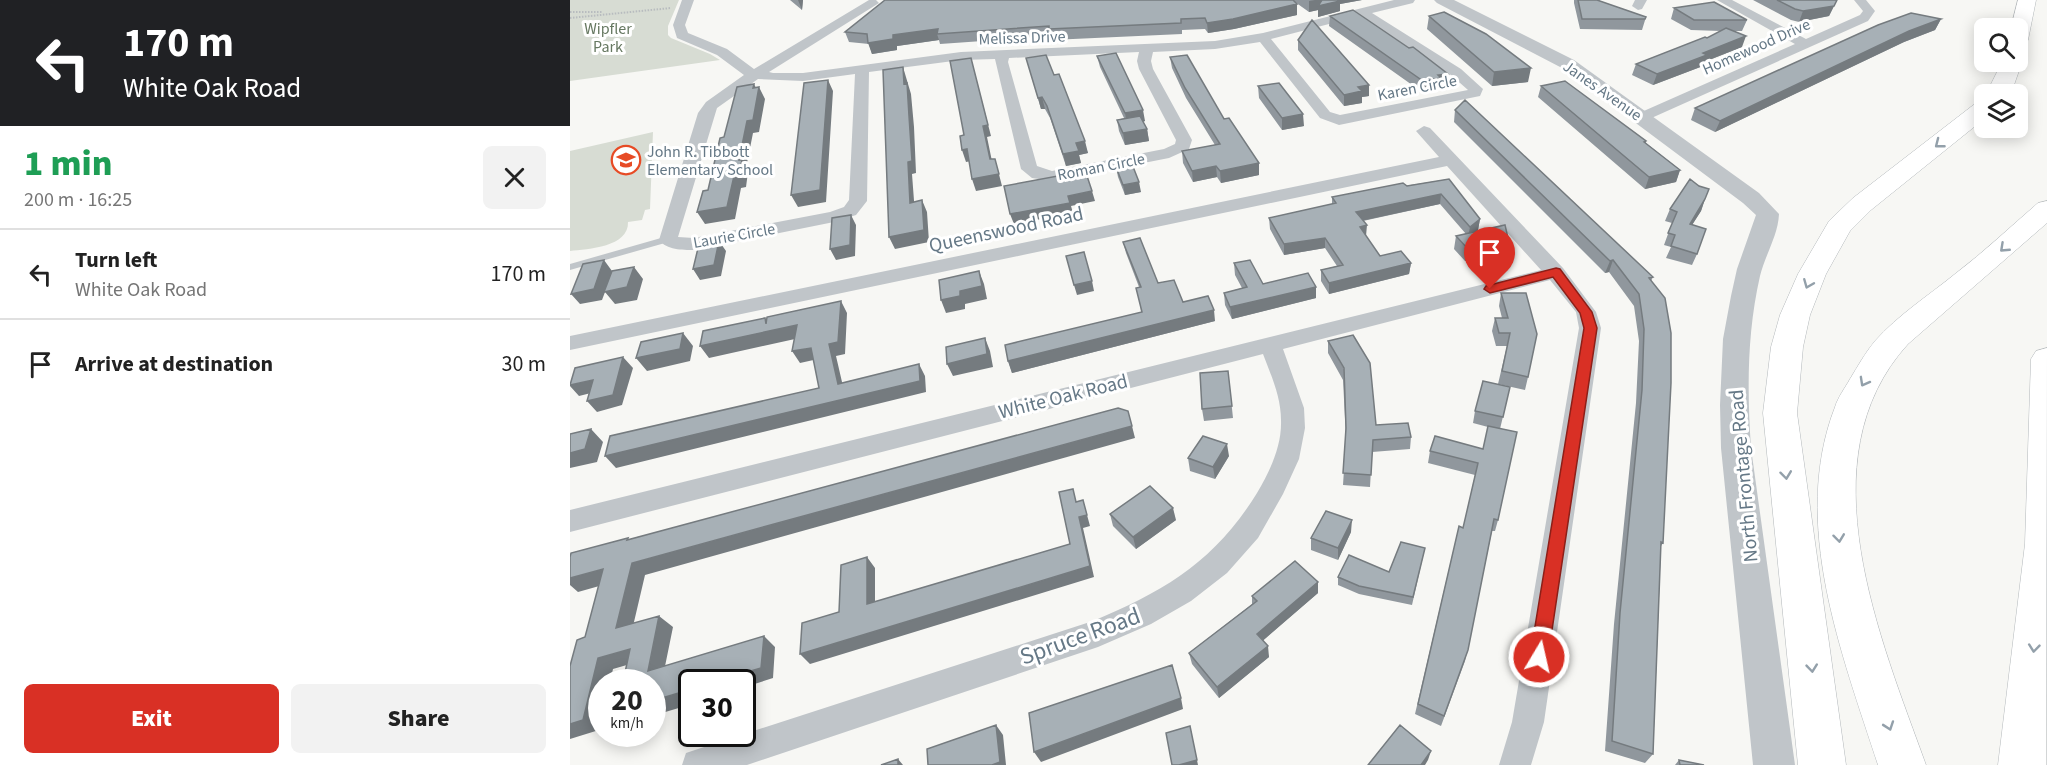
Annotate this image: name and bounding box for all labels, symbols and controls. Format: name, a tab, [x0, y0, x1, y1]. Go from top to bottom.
text: 170 m	[123, 13, 234, 73]
street label: Homewood Drive	[1699, 13, 1814, 81]
park label: Wipfler Park	[584, 18, 632, 58]
map controls	[1974, 18, 2028, 138]
button: search	[1974, 18, 2028, 72]
icon: left	[24, 24, 102, 102]
street label: Melissa Drive	[978, 25, 1066, 51]
street label: Janes Avenue	[1559, 56, 1646, 126]
text: White Oak Road	[123, 69, 301, 108]
street label: Karen Circle	[1376, 70, 1459, 106]
button: layers	[1974, 84, 2028, 138]
one-way arrow	[1934, 136, 1945, 147]
text: 1 min	[24, 138, 112, 189]
place label: John R. Tibbott Elementary School	[647, 141, 773, 181]
school or university icon: John R. Tibbott Elementary School	[610, 144, 642, 176]
button: close	[483, 146, 546, 209]
street label: Roman Circle	[1056, 148, 1147, 186]
text: 200 m · 16:25	[24, 186, 132, 214]
street label: Queenswood Road	[926, 200, 1086, 260]
street label: Laurie Circle	[691, 218, 777, 254]
pin	[1464, 227, 1515, 289]
icon: arrive	[1473, 236, 1506, 269]
one-way arrow	[2000, 241, 2010, 252]
text: Turn left	[75, 244, 157, 276]
icon: left	[24, 258, 57, 291]
text: 170 m	[491, 258, 546, 290]
text: White Oak Road	[75, 276, 207, 304]
one-way arrow	[1803, 278, 1815, 289]
icon: arrive	[24, 348, 57, 381]
text: Arrive at destination	[75, 348, 273, 380]
text: 30 m	[501, 348, 546, 380]
street label: White Oak Road	[996, 367, 1131, 427]
one-way arrow	[1860, 376, 1871, 386]
street label: North Frontage Road	[1722, 388, 1766, 564]
one-way arrow	[1779, 470, 1791, 479]
one-way arrow	[1833, 533, 1845, 543]
street label: Spruce Road	[1015, 598, 1145, 674]
position arrow	[1507, 625, 1571, 689]
one-way arrow	[2028, 643, 2041, 652]
one-way arrow	[1805, 664, 1817, 673]
speed limit sign: 30	[678, 669, 756, 747]
text: 20	[611, 679, 643, 722]
button: Exit	[24, 684, 279, 753]
button: Share	[291, 684, 546, 753]
text: km/h	[610, 713, 644, 734]
one-way arrow	[1882, 720, 1894, 731]

